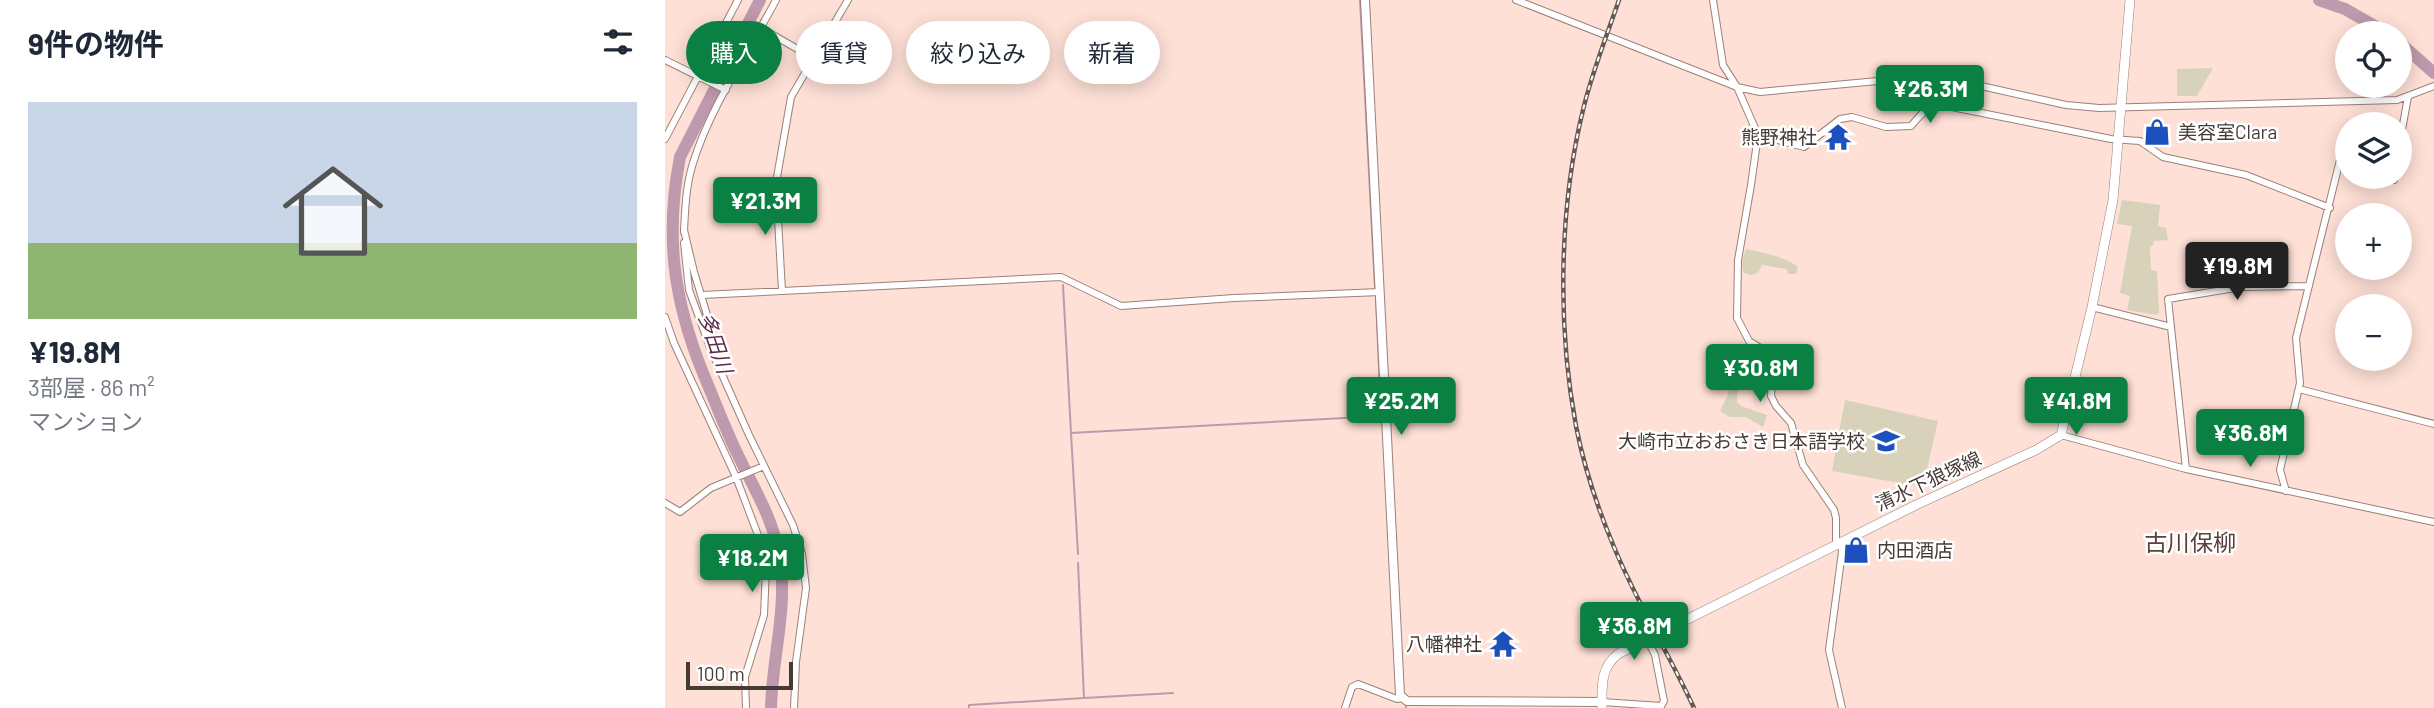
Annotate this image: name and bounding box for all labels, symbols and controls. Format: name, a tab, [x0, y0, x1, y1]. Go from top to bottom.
chip: 購入	[686, 21, 782, 84]
chip: 賃貸	[796, 21, 892, 84]
chip: 絞り込み	[906, 21, 1050, 84]
chip: 新着	[1064, 21, 1160, 84]
map controls	[2335, 21, 2412, 371]
button: locate	[2335, 21, 2412, 98]
icon: filters	[599, 23, 637, 61]
text: 9件の物件	[28, 25, 164, 61]
pin: ¥26.3M	[1873, 66, 1987, 125]
text: ¥26.3M	[1892, 74, 1968, 102]
button: layers	[2335, 112, 2412, 189]
shop icon: 美容室Clara	[2142, 117, 2172, 147]
place label: 美容室Clara	[2178, 120, 2277, 143]
temple icon: 熊野神社	[1823, 122, 1853, 152]
place label: 熊野神社	[1741, 125, 1817, 148]
icon: home	[270, 148, 396, 274]
pin: ¥21.3M	[708, 177, 822, 237]
text: ¥21.3M	[729, 186, 801, 214]
button: +	[2335, 203, 2412, 280]
pin: ¥19.8M	[2180, 243, 2294, 302]
text: ¥19.8M	[2201, 251, 2273, 279]
button: −	[2335, 294, 2412, 371]
water label: 多田川	[694, 309, 739, 378]
text: ¥19.8M	[28, 333, 121, 369]
pin: ¥30.8M	[1703, 344, 1817, 404]
text: ¥30.8M	[1722, 353, 1798, 381]
text: 3部屋 · 86 m²	[28, 373, 155, 401]
pin: ¥25.2M	[1344, 378, 1458, 437]
pin: ¥41.8M	[2019, 378, 2133, 437]
text: ¥25.2M	[1363, 386, 1439, 414]
text: ¥41.8M	[2041, 386, 2111, 414]
text: マンション	[28, 407, 143, 435]
pin: ¥36.8M	[2193, 410, 2307, 469]
text: ¥36.8M	[2212, 418, 2288, 446]
school or university icon: 大崎市立おおさき日本語学校	[1871, 426, 1901, 456]
place label: 大崎市立おおさき日本語学校	[1618, 429, 1865, 452]
street label: 清水下狼塚線	[1871, 446, 1984, 515]
district label: 古川保柳	[2144, 528, 2236, 556]
pin: ¥18.2M	[695, 534, 809, 594]
shop icon: 内田酒店	[1841, 535, 1871, 565]
place label: 内田酒店	[1877, 538, 1953, 561]
text: ¥18.2M	[716, 543, 788, 571]
pin: ¥36.8M	[1577, 602, 1691, 662]
text: ¥36.8M	[1596, 611, 1672, 639]
temple icon: 八幡神社	[1488, 629, 1518, 659]
place label: 八幡神社	[1406, 632, 1482, 655]
scale bar	[686, 659, 793, 691]
text: 100 m	[697, 662, 745, 685]

